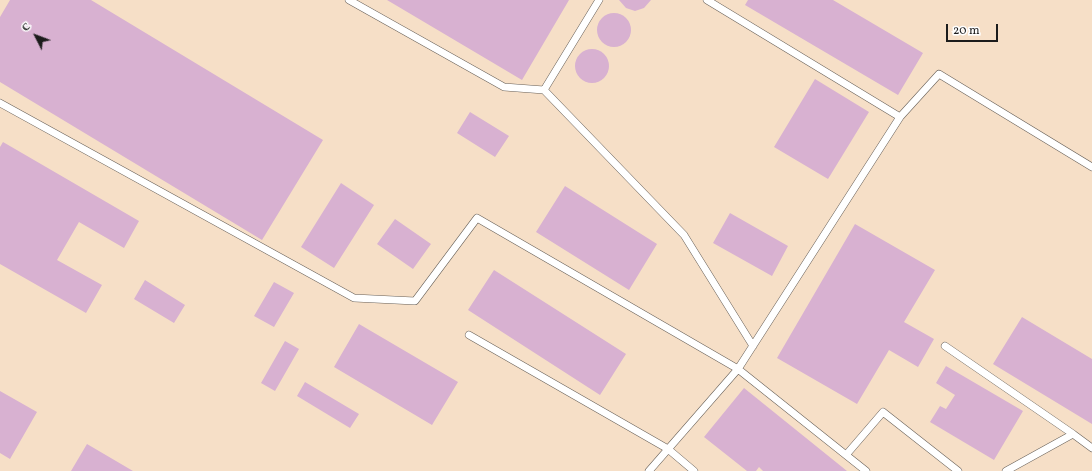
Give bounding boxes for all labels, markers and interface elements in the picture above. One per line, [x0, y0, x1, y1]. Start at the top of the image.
north arrow [16, 16, 56, 56]
scale bar [948, 16, 1000, 42]
text: С [19, 20, 35, 35]
text: 20 m [953, 23, 980, 39]

